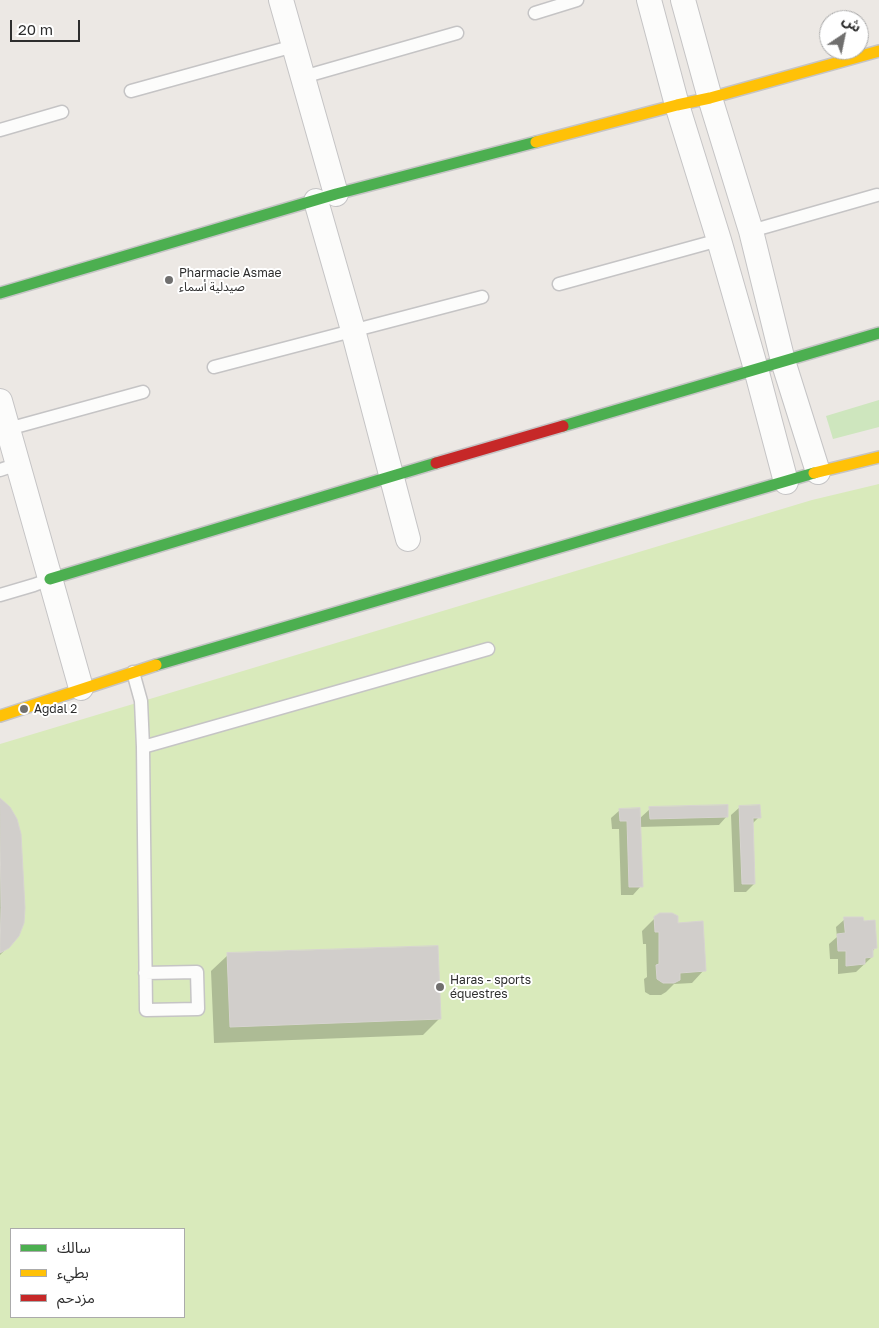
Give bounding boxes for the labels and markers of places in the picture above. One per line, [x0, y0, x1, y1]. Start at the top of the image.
place label: Pharmacie Asmae صيدلية أسماء [179, 266, 282, 294]
marker: Pharmacie Asmae صيدلية أسماء [163, 274, 175, 286]
place label: Agdal 2 [34, 702, 77, 716]
marker: Agdal 2 [18, 703, 30, 715]
place label: Haras - sports équestres [450, 973, 531, 1001]
marker: Haras - sports équestres [434, 981, 446, 993]

